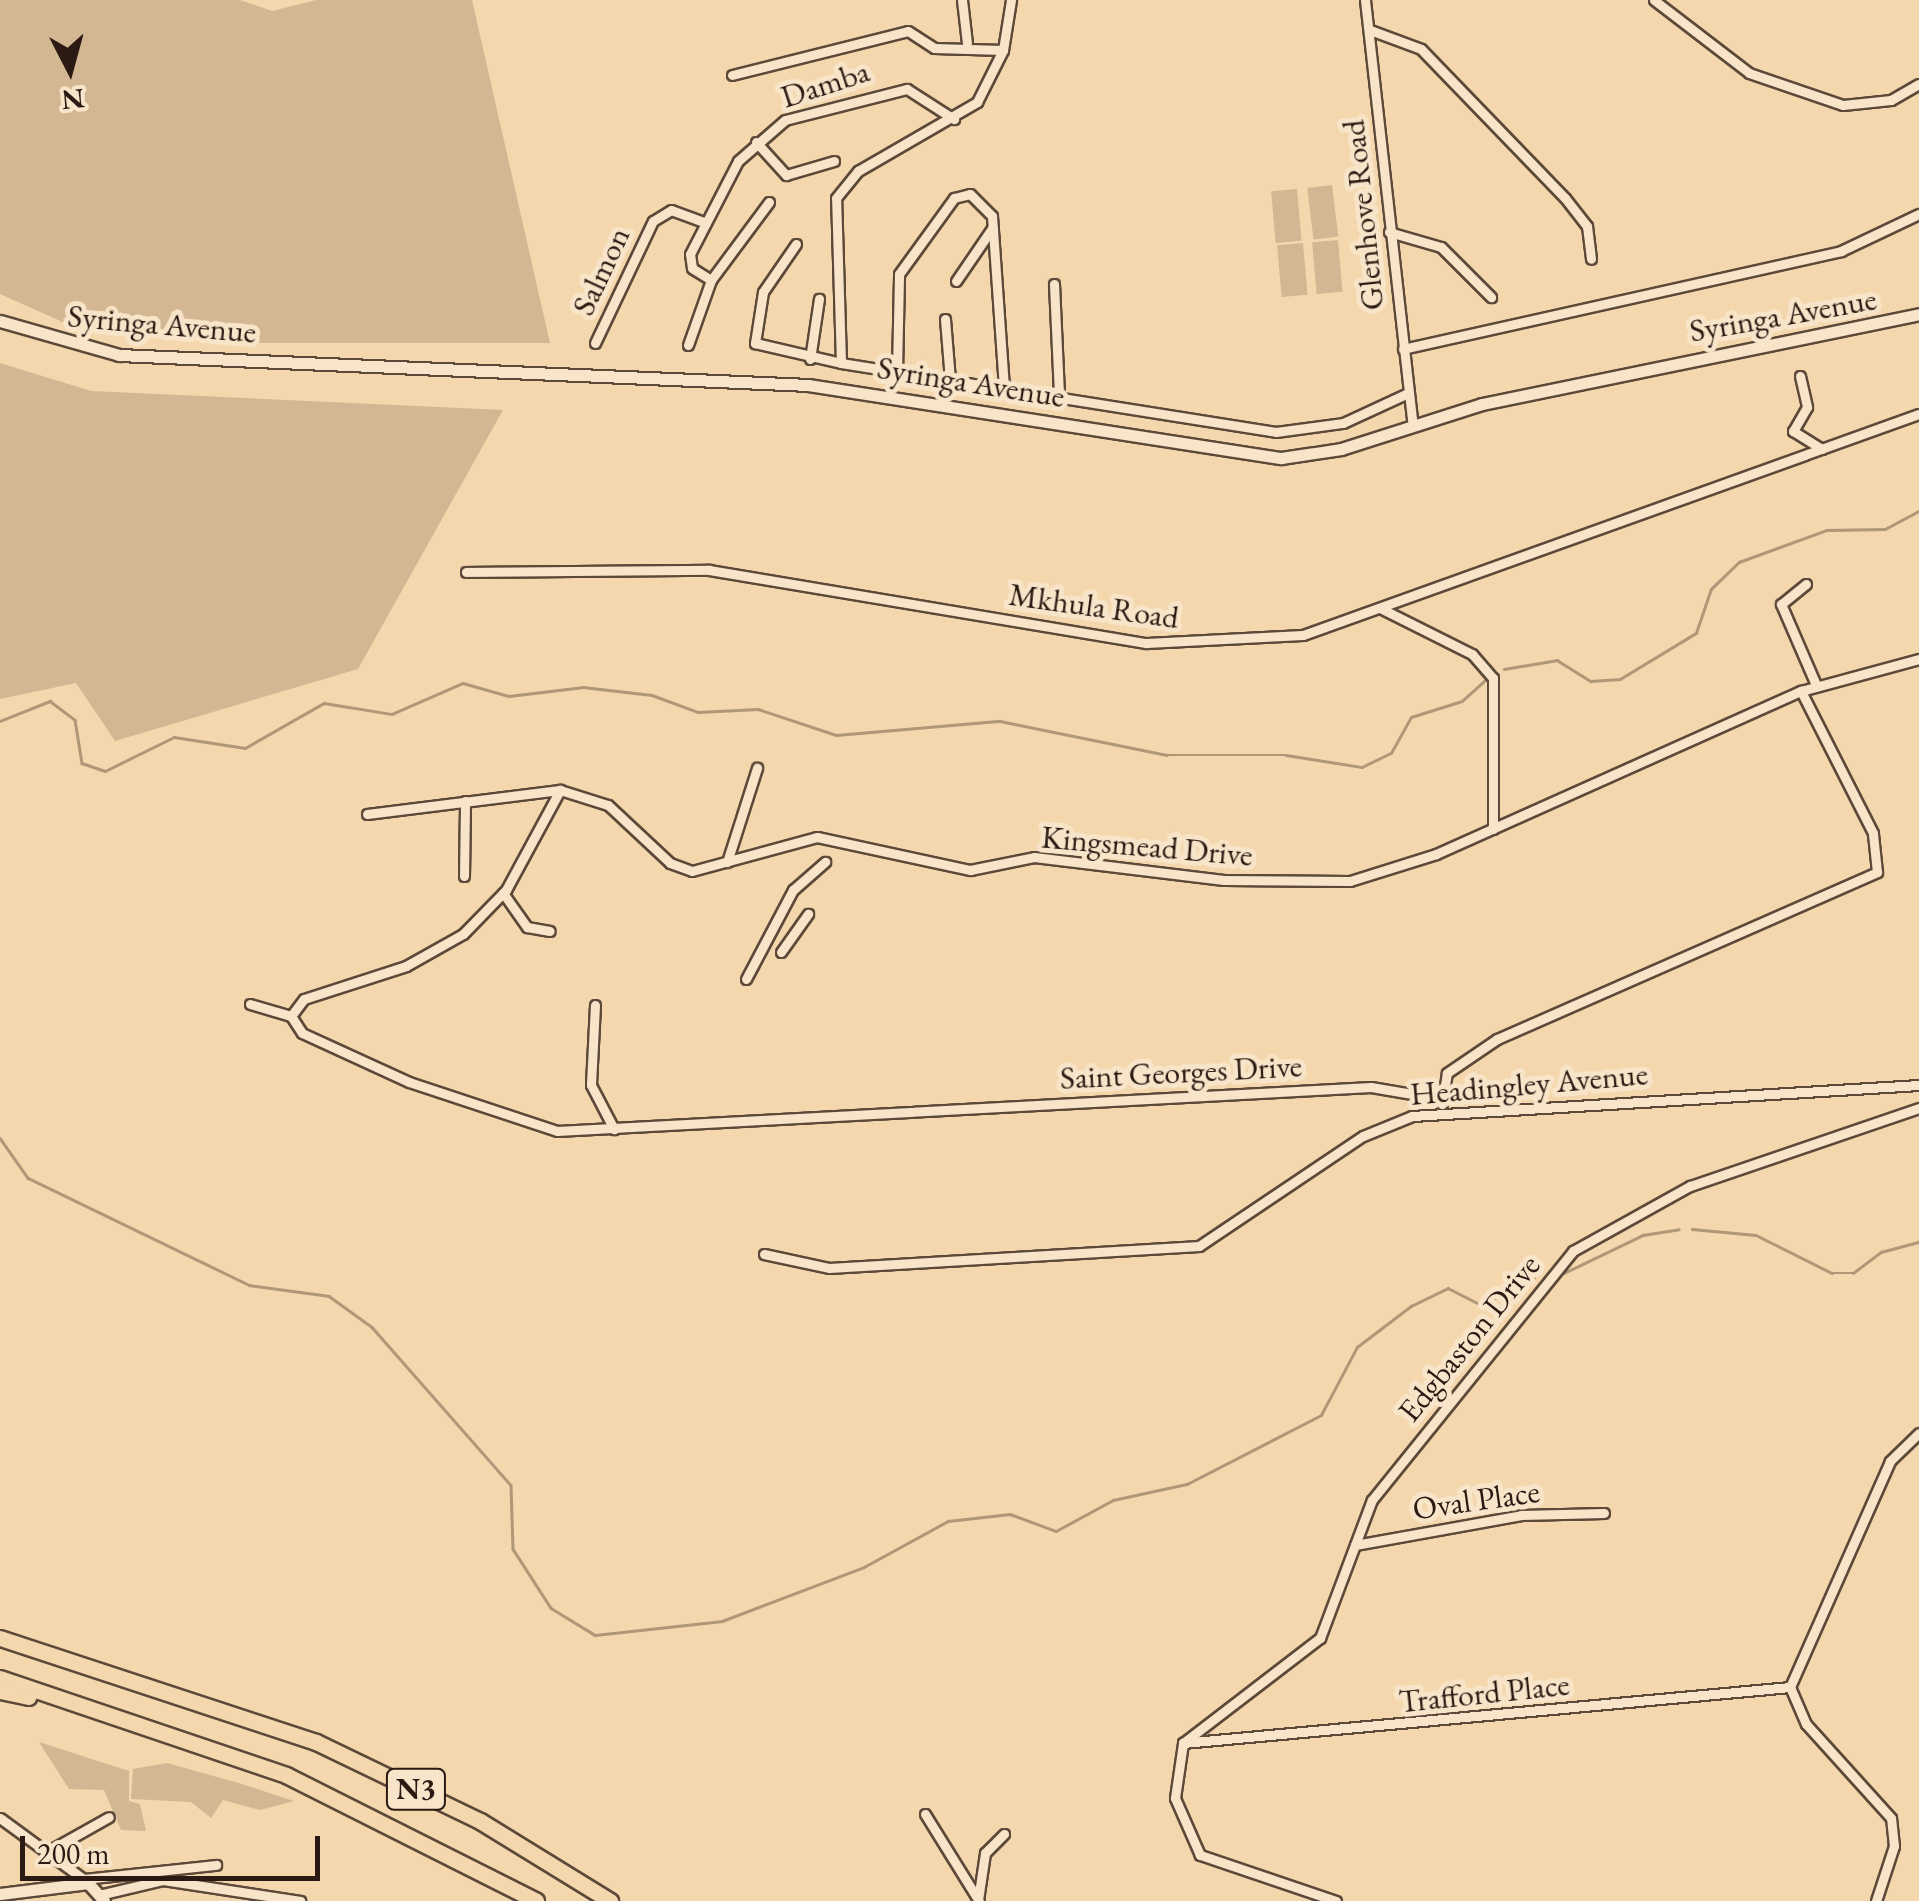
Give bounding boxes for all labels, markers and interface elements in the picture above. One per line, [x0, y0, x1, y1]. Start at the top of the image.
north arrow [20, 20, 120, 120]
street label: Damba [776, 52, 874, 116]
text: N [60, 81, 86, 119]
street label: Glenhove Road [1334, 118, 1392, 312]
street label: Salmon [564, 221, 638, 321]
street label: Syringa Avenue [1686, 280, 1880, 350]
street label: Syringa Avenue [66, 297, 258, 351]
street label: Syringa Avenue [875, 348, 1067, 416]
street label: Mkhula Road [1007, 575, 1181, 637]
street label: Kingsmead Drive [1040, 818, 1254, 874]
street label: Saint Georges Drive [1059, 1046, 1303, 1098]
street label: Headingley Avenue [1409, 1054, 1649, 1114]
street label: Edgbaston Drive [1390, 1247, 1548, 1429]
street label: Oval Place [1410, 1472, 1542, 1528]
street label: Trafford Place [1397, 1665, 1571, 1721]
road number: N3 [384, 1764, 448, 1814]
scale bar [25, 1816, 325, 1878]
text: 200 m [37, 1834, 110, 1873]

